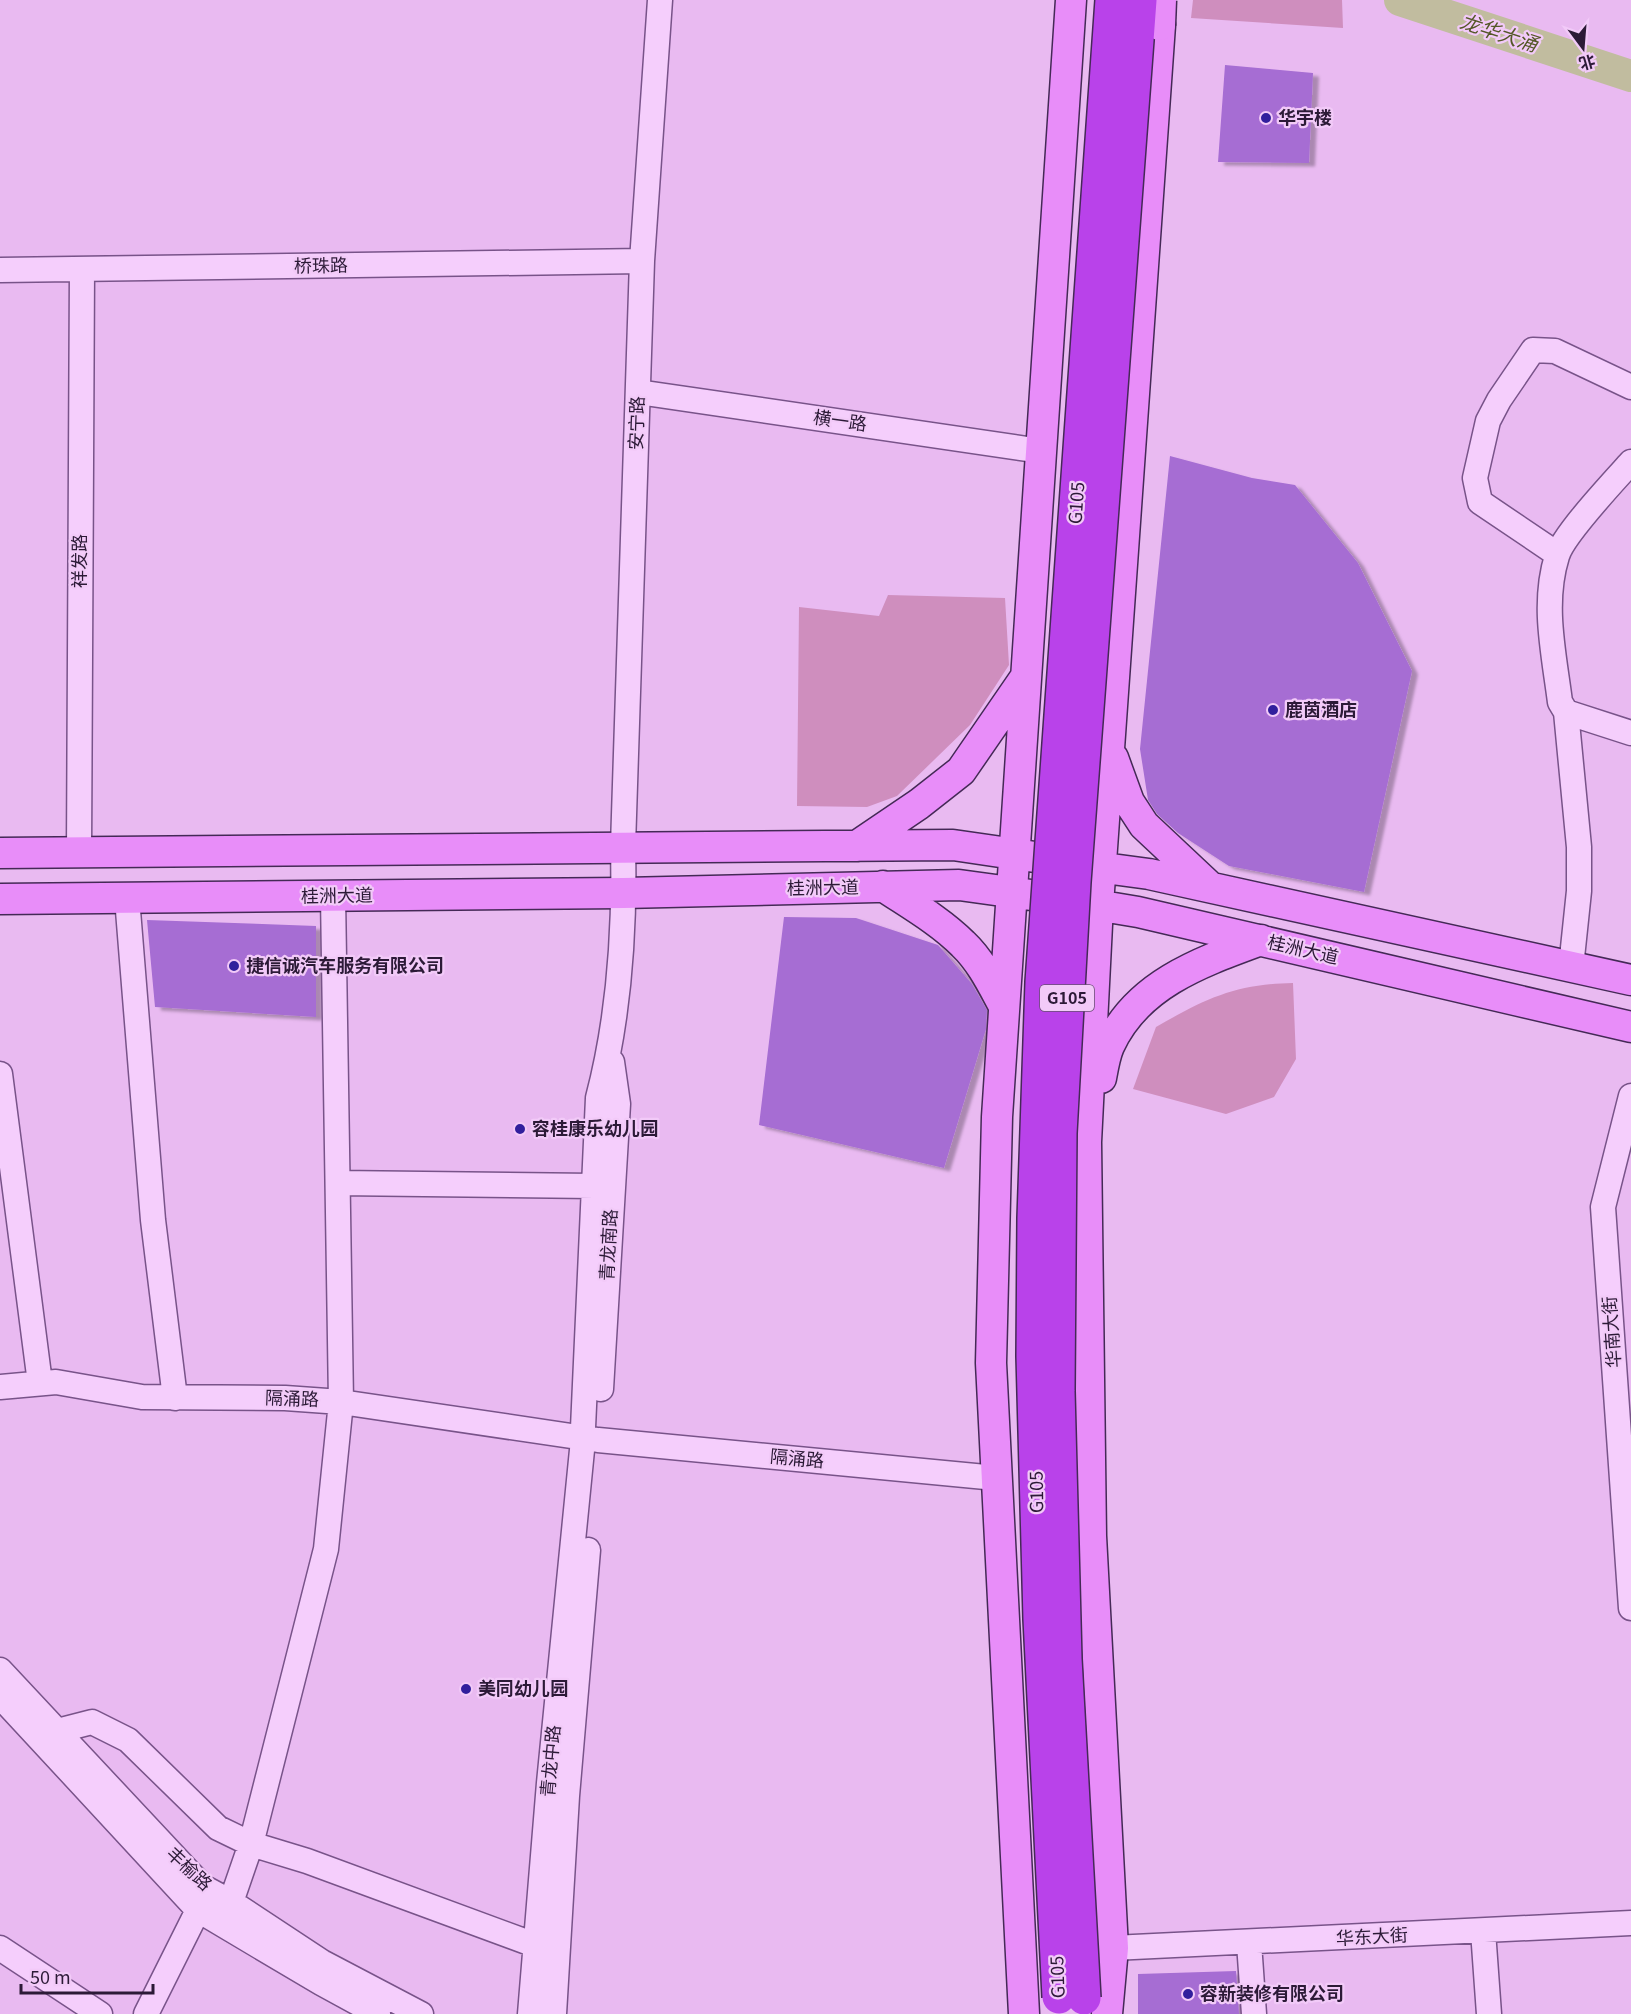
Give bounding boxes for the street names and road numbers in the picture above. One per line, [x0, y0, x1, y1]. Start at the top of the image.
street label: 桥珠路 [294, 251, 348, 277]
street label: 安宁路 [621, 395, 649, 450]
street label: 横一路 [812, 402, 869, 436]
street label: G105 [1061, 481, 1089, 525]
street label: 祥发路 [65, 534, 91, 588]
street label: 桂洲大道 [787, 872, 859, 900]
street label: 桂洲大道 [301, 880, 373, 908]
street label: 桂洲大道 [1265, 927, 1341, 969]
road number: G105 [1040, 985, 1094, 1011]
street label: 青龙南路 [592, 1208, 622, 1282]
street label: 华南大街 [1595, 1295, 1625, 1369]
street label: 隔涌路 [265, 1383, 320, 1411]
street label: 隔涌路 [769, 1442, 825, 1472]
street label: G105 [1022, 1471, 1048, 1513]
street label: 青龙中路 [533, 1724, 565, 1798]
street label: 丰榆路 [162, 1840, 219, 1895]
street label: 华东大街 [1335, 1920, 1409, 1950]
street label: G105 [1042, 1955, 1070, 1999]

